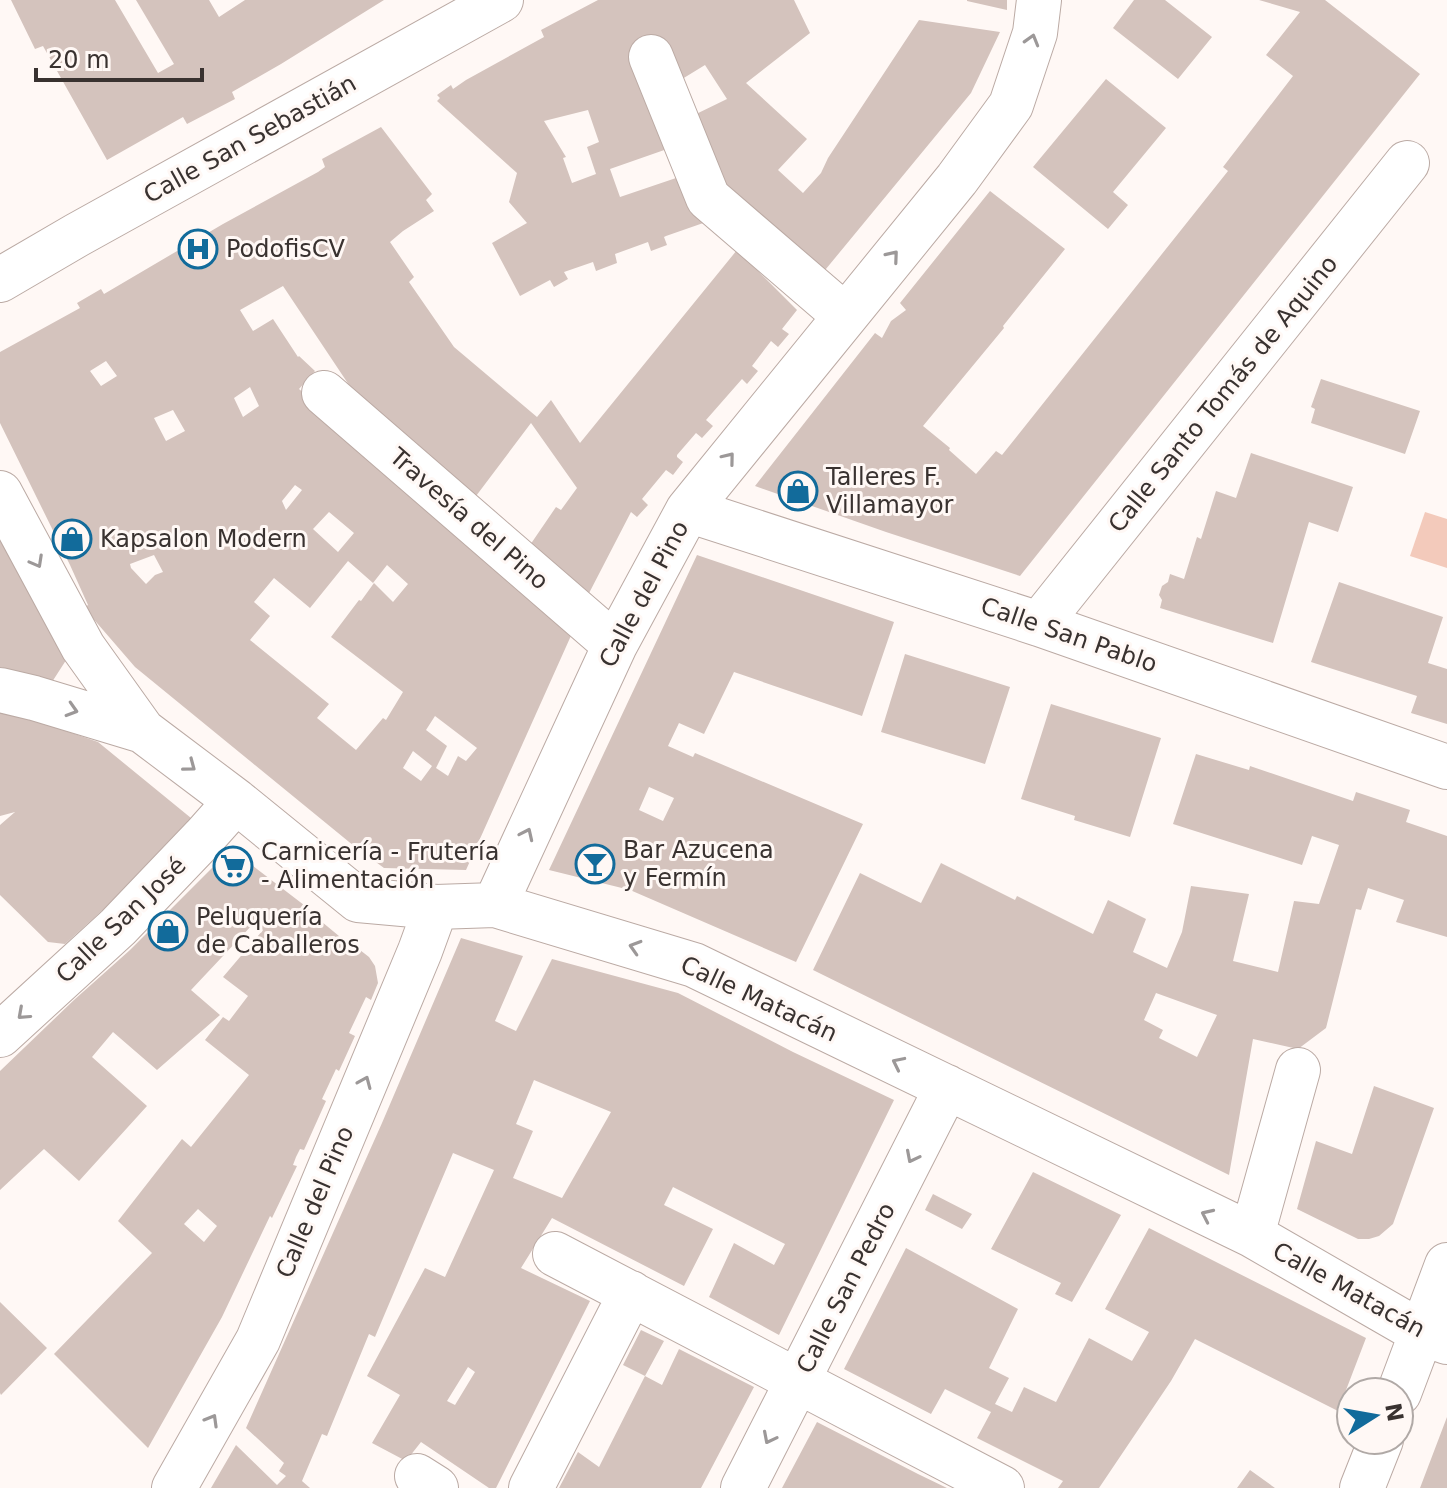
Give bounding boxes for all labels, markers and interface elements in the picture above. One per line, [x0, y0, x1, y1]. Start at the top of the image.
scale bar [36, 32, 202, 82]
one-way arrow [1023, 34, 1039, 48]
text: 20 m [48, 46, 110, 74]
street label: Calle San Sebastián [139, 69, 361, 209]
hospital icon: PodofisCV [177, 228, 219, 270]
place label: PodofisCV [226, 235, 346, 263]
street label: Calle Santo Tomás de Aquino [1103, 250, 1343, 538]
one-way arrow [883, 251, 898, 265]
street label: Travesía del Pino [383, 442, 554, 595]
one-way arrow [719, 453, 734, 467]
place label: Talleres F. Villamayor [825, 463, 954, 519]
shop icon: Talleres F. Villamayor [777, 470, 819, 512]
street label: Calle del Pino [594, 516, 694, 672]
shop icon: Kapsalon Modern [51, 518, 93, 560]
place label: Kapsalon Modern [100, 525, 307, 553]
one-way arrow [28, 554, 43, 568]
street label: Calle San Pablo [977, 592, 1161, 678]
one-way arrow [65, 701, 78, 717]
one-way arrow [181, 757, 195, 771]
one-way arrow [517, 827, 533, 842]
place label: Bar Azucena y Fermín [623, 836, 774, 892]
place label: Carnicería - Frutería - Alimentación [261, 838, 499, 894]
bar icon: Bar Azucena y Fermín [574, 843, 616, 885]
supermarket icon: Carnicería - Frutería - Alimentación [212, 845, 254, 887]
street label: Calle San José [50, 851, 192, 989]
place label: Peluquería de Caballeros [196, 903, 360, 959]
shop icon: Peluquería de Caballeros [147, 910, 189, 952]
one-way arrow [629, 941, 643, 957]
street label: Calle Matacán [676, 950, 842, 1048]
one-way arrow [17, 1005, 32, 1019]
one-way arrow [892, 1057, 906, 1073]
one-way arrow [356, 1076, 372, 1090]
street label: Calle del Pino [270, 1122, 360, 1282]
one-way arrow [906, 1148, 922, 1163]
street label: Calle San Pedro [791, 1198, 901, 1378]
one-way arrow [1201, 1209, 1215, 1225]
street label: Calle Matacán [1268, 1237, 1430, 1343]
north arrow [1335, 1376, 1415, 1456]
text: N [1380, 1401, 1408, 1424]
one-way arrow [202, 1414, 218, 1429]
one-way arrow [763, 1430, 778, 1445]

